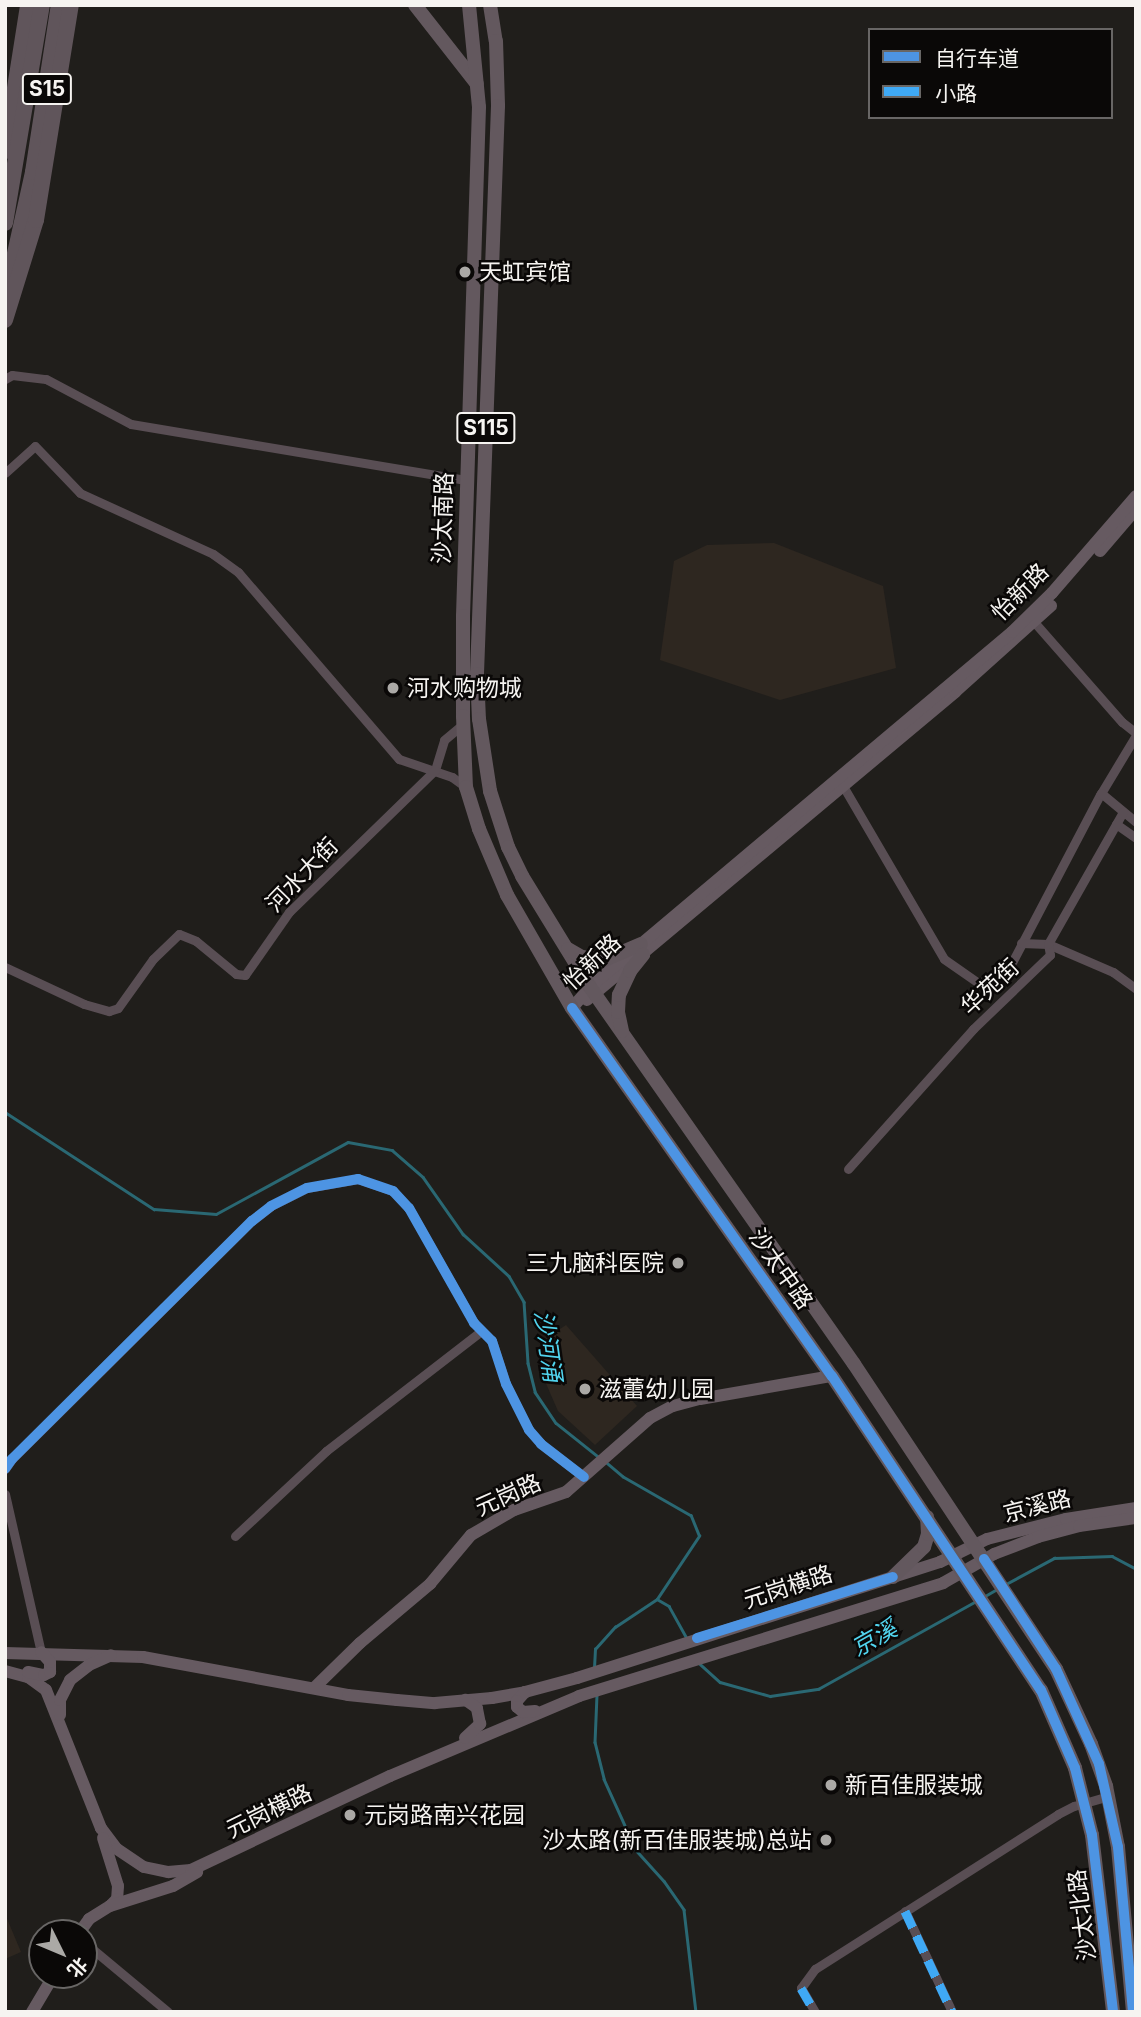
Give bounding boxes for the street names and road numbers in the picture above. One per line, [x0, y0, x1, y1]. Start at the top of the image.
road number: S15 [21, 72, 73, 106]
road number: S115 [456, 410, 516, 446]
street label: 沙太南路 [428, 472, 458, 564]
street label: 怡新路 [986, 558, 1054, 626]
street label: 河水大街 [260, 832, 344, 918]
street label: 怡新路 [557, 928, 627, 996]
street label: 华苑街 [955, 953, 1025, 1021]
street label: 沙太中路 [743, 1223, 819, 1315]
street label: 元岗路 [471, 1468, 545, 1522]
street label: 京溪路 [1000, 1484, 1074, 1528]
street label: 元岗横路 [740, 1560, 836, 1614]
street label: 元岗横路 [222, 1778, 316, 1844]
street label: 沙太北路 [1063, 1868, 1101, 1962]

